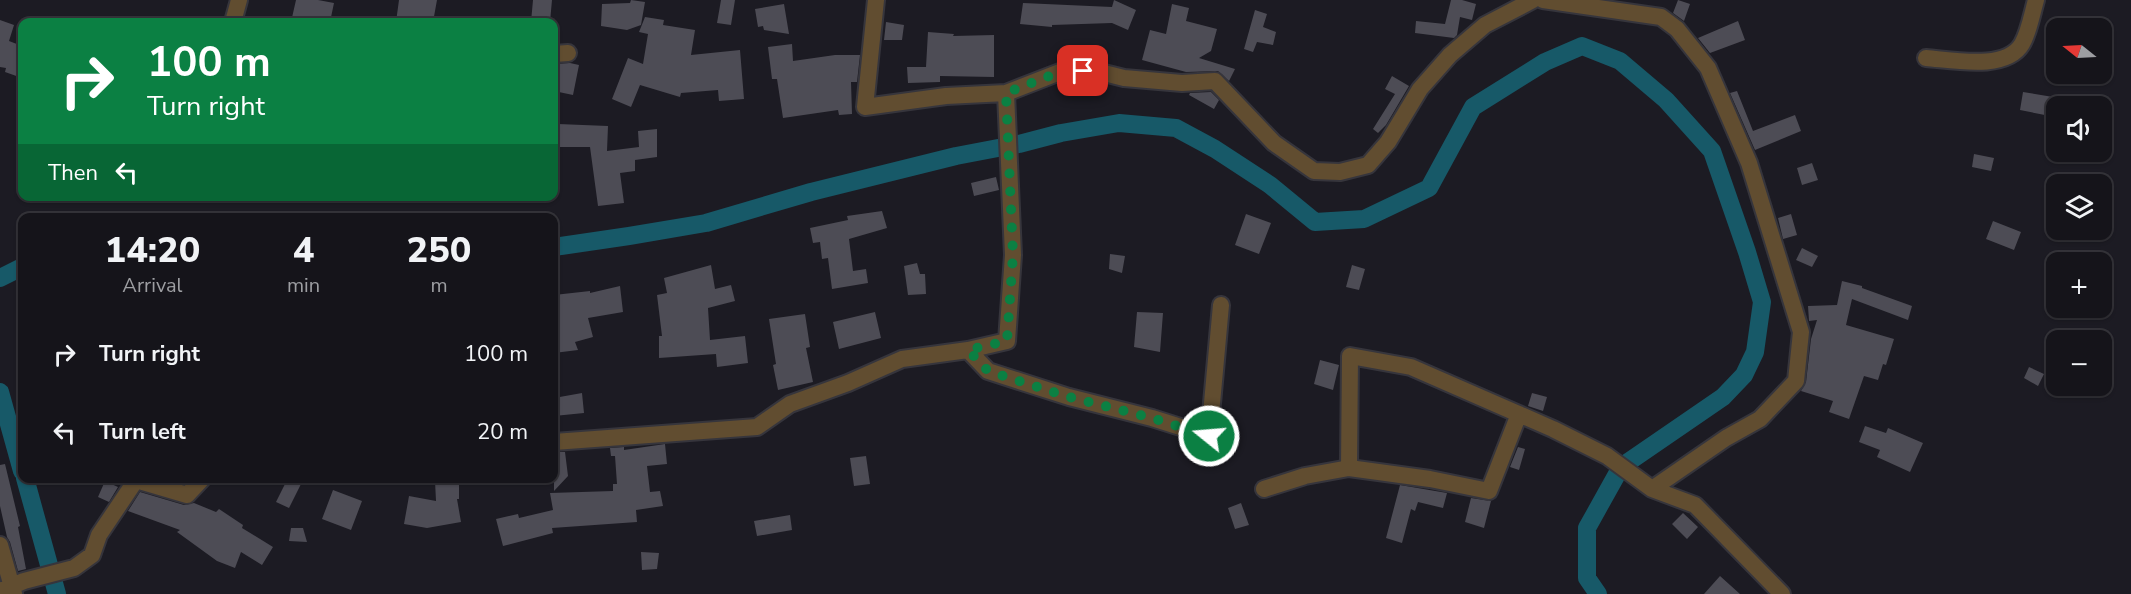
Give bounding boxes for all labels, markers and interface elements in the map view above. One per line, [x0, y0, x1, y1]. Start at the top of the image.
north arrow [2046, 18, 2112, 84]
map controls [2046, 18, 2112, 396]
text: 100 m [147, 34, 271, 91]
icon: right [48, 42, 126, 120]
pin [1057, 45, 1108, 96]
icon: arrive [1066, 54, 1099, 87]
text: Turn right [147, 88, 265, 125]
button: sound [2046, 96, 2112, 162]
icon: left [110, 156, 143, 189]
text: Then [48, 158, 98, 188]
button: layers [2046, 174, 2112, 240]
text: 14:20 [105, 226, 200, 275]
text: 4 [293, 226, 314, 275]
text: 250 [407, 226, 471, 275]
button: + [2046, 252, 2112, 318]
text: Arrival [122, 272, 183, 299]
text: min [287, 272, 320, 299]
text: m [430, 272, 448, 299]
button: − [2046, 330, 2112, 396]
icon: right [48, 338, 81, 371]
text: Turn right [99, 339, 200, 369]
text: 100 m [464, 339, 528, 369]
position arrow [1177, 404, 1241, 468]
icon: left [48, 416, 81, 449]
text: Turn left [99, 417, 186, 447]
text: 20 m [477, 417, 528, 447]

